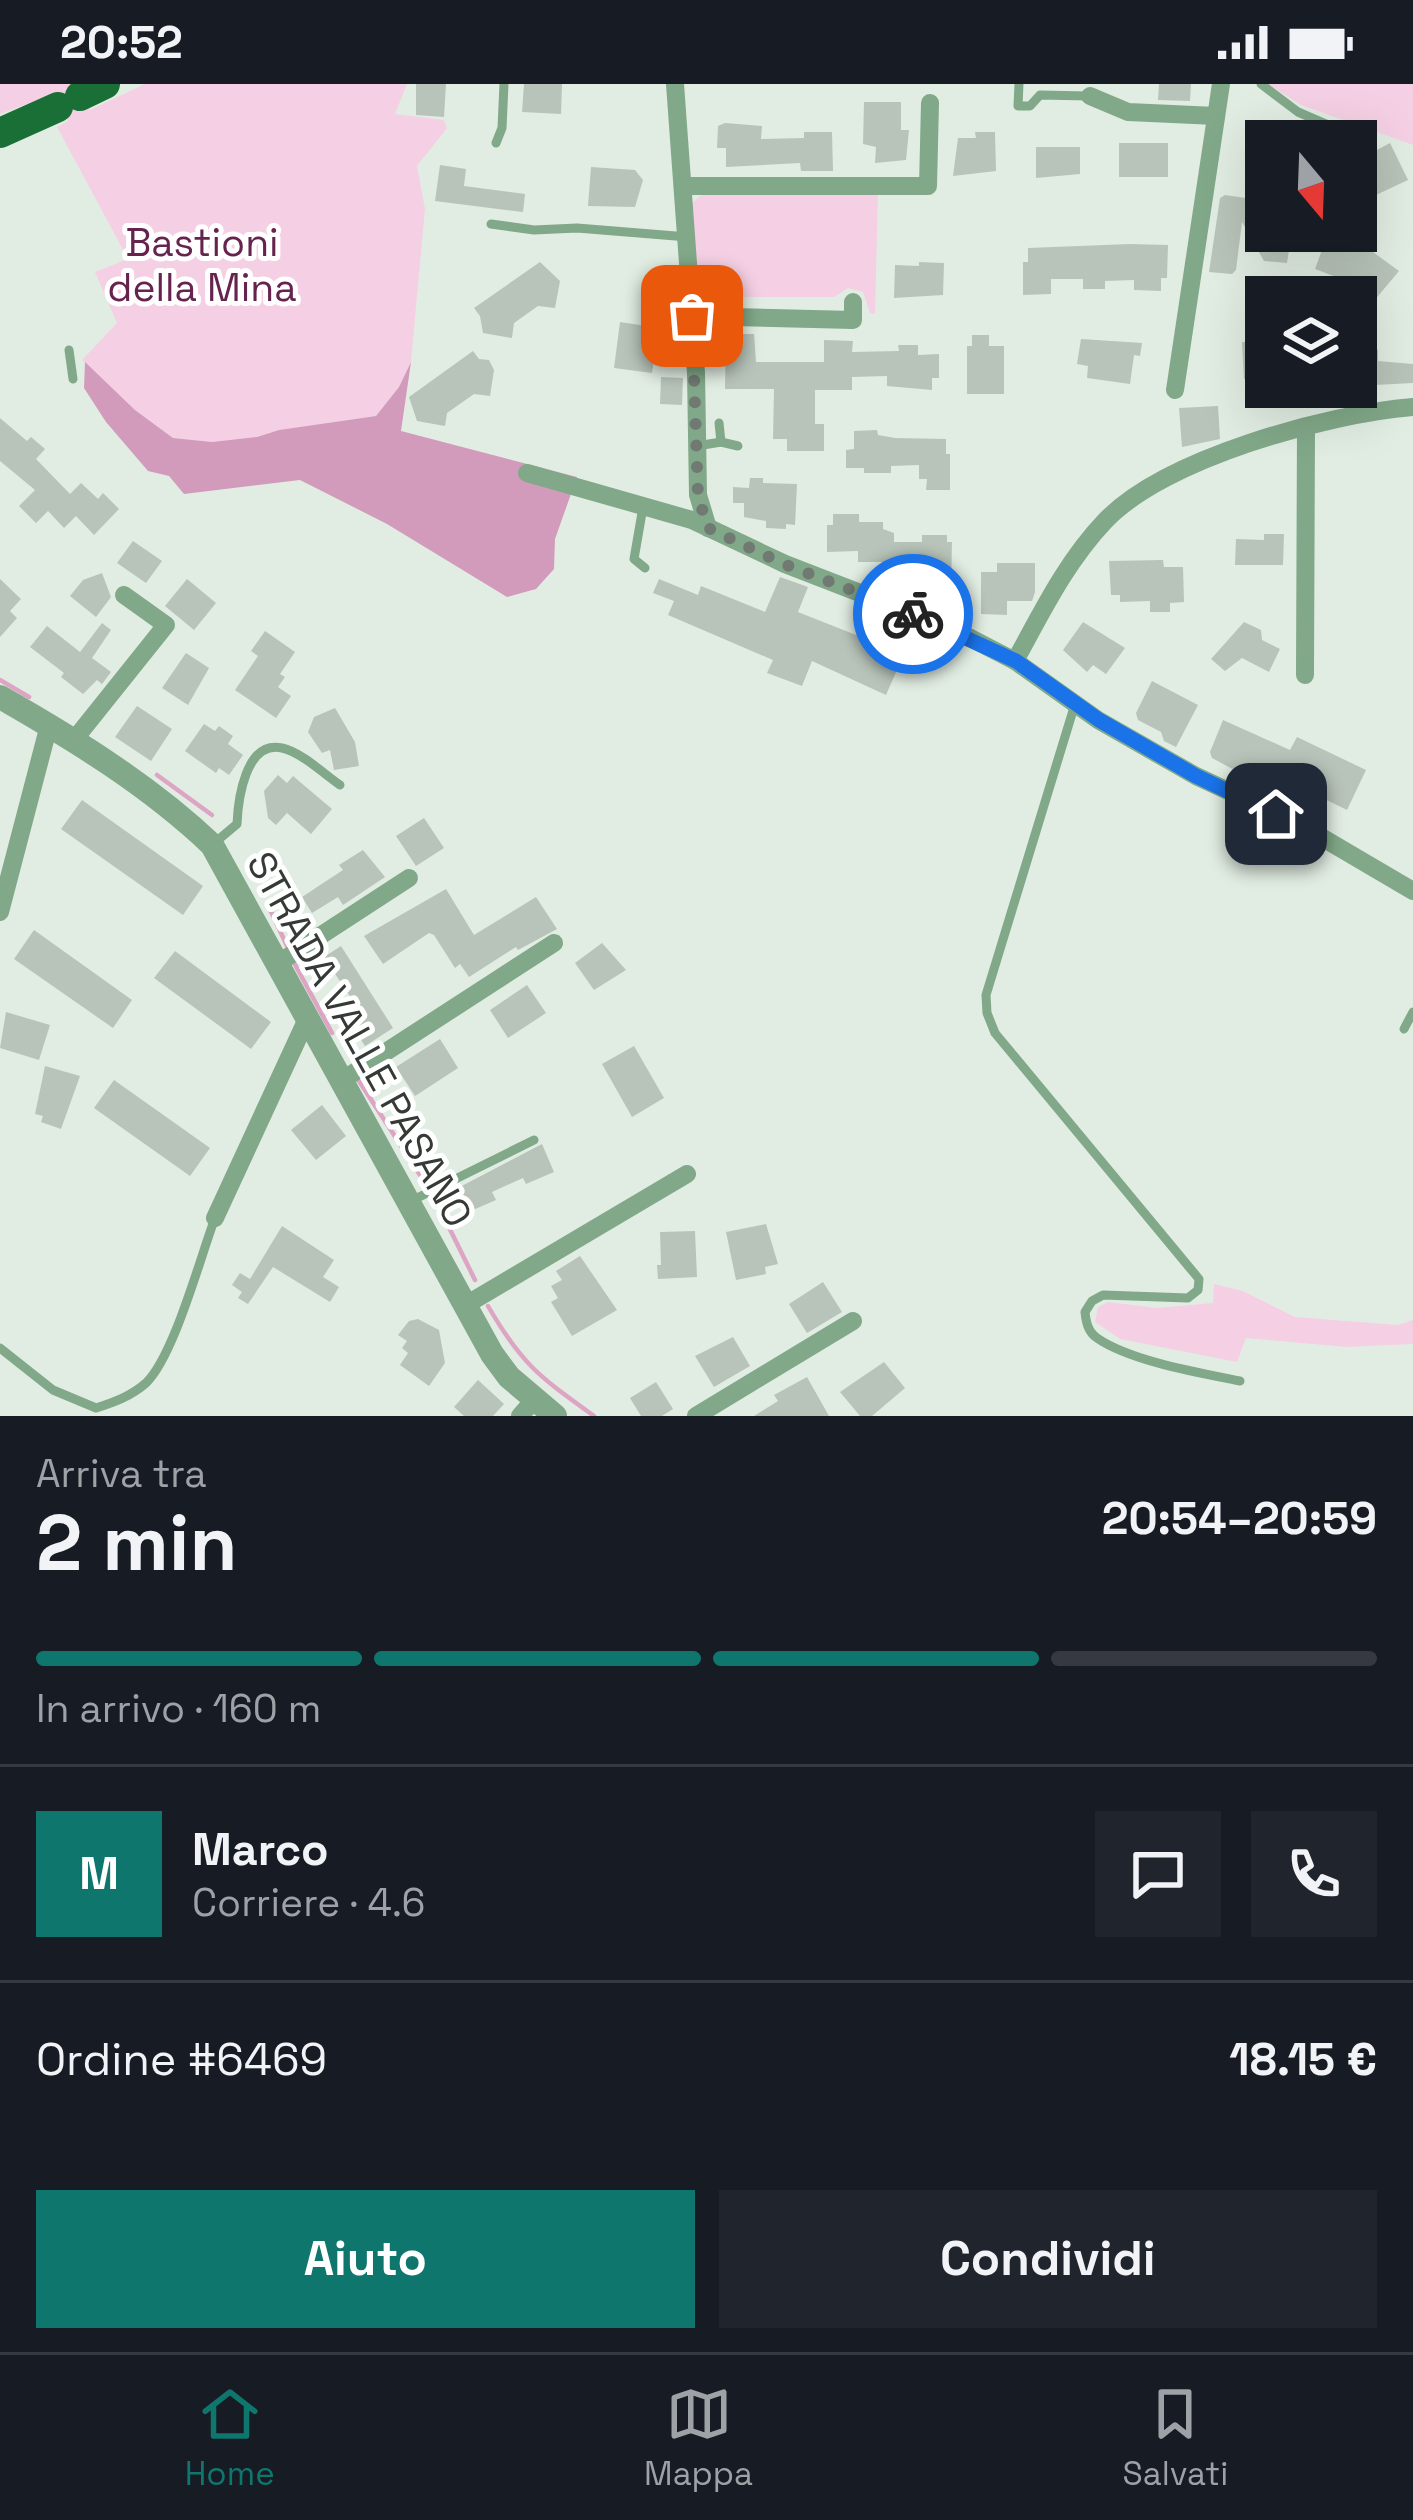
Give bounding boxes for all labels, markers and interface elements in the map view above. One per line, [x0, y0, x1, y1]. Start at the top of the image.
text: 20:52 [60, 14, 183, 71]
north arrow [1245, 120, 1377, 252]
map controls [1245, 120, 1377, 408]
park label: Bastioni della Mina [107, 218, 297, 312]
pin [641, 265, 743, 367]
button: layers [1245, 276, 1377, 408]
icon: bag [659, 283, 725, 349]
courier [853, 554, 973, 674]
icon: bike [880, 581, 946, 647]
pin [1225, 763, 1327, 865]
icon: home [1243, 781, 1309, 847]
street label: STRADA VALLE PASANO [236, 843, 483, 1235]
text: Arriva tra [36, 1449, 207, 1498]
text: 20:54–20:59 [1102, 1490, 1377, 1547]
text: 2 min [36, 1493, 238, 1593]
text: In arrivo · 160 m [36, 1684, 321, 1733]
button: chat [1095, 1811, 1221, 1937]
button: phone [1251, 1811, 1377, 1937]
text: Marco [192, 1821, 329, 1878]
text: M [79, 1845, 119, 1902]
text: Corriere · 4.6 [192, 1878, 425, 1927]
text: Ordine #6469 [36, 2031, 327, 2088]
text: 18.15 € [1229, 2031, 1377, 2088]
button: Aiuto [36, 2190, 695, 2328]
button: Condividi [719, 2190, 1377, 2328]
tab: Home [185, 2381, 275, 2495]
tab: Mappa [644, 2381, 753, 2495]
tab: Salvati [1123, 2381, 1228, 2495]

